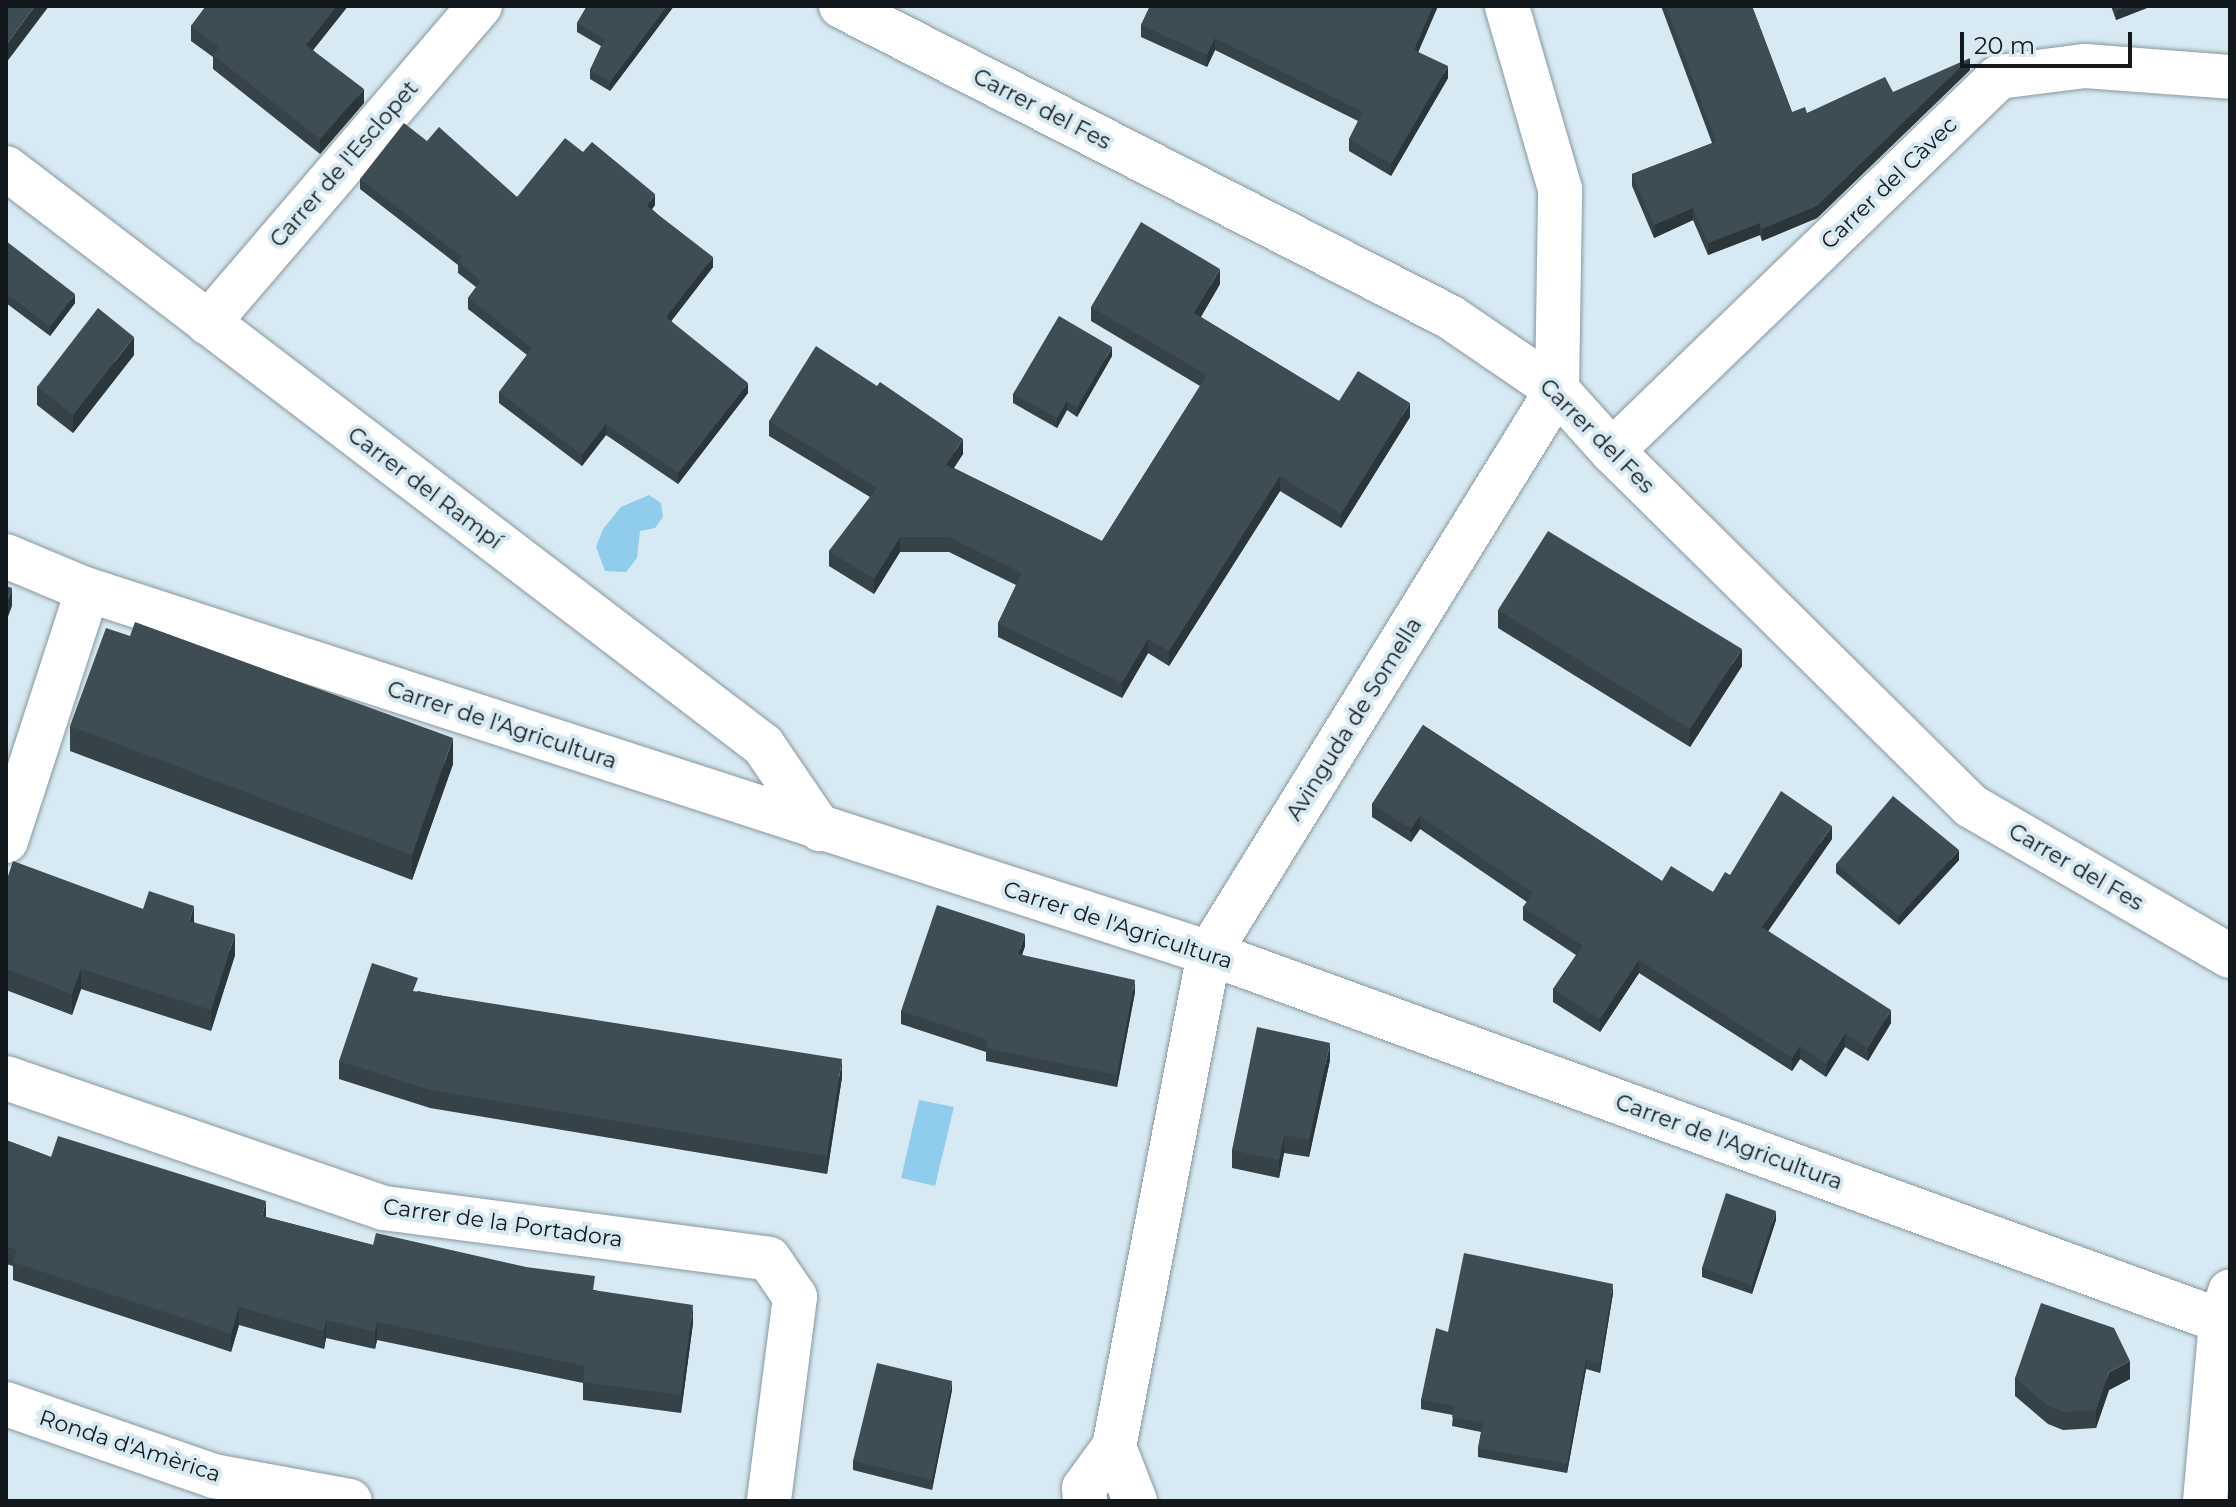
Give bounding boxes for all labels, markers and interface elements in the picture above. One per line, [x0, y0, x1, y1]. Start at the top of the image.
scale bar [1964, 16, 2136, 66]
text: 20 m [1974, 31, 2035, 60]
street label: Carrer del Fes [969, 63, 1115, 155]
street label: Carrer de l'Esclopet [264, 75, 424, 253]
street label: Carrer del Càvec [1816, 111, 1962, 255]
street label: Carrer del Fes [1534, 373, 1660, 499]
street label: Carrer del Rampí [343, 421, 507, 555]
street label: Avinguda de Somella [1281, 613, 1427, 825]
street label: Carrer de l'Agricultura [384, 675, 620, 775]
street label: Carrer del Fes [2004, 818, 2148, 916]
street label: Carrer de l'Agricultura [1000, 875, 1236, 975]
street label: Carrer de l'Agricultura [1612, 1089, 1846, 1195]
street label: Carrer de la Portadora [382, 1193, 624, 1253]
street label: Ronda d'Amèrica [36, 1404, 224, 1488]

